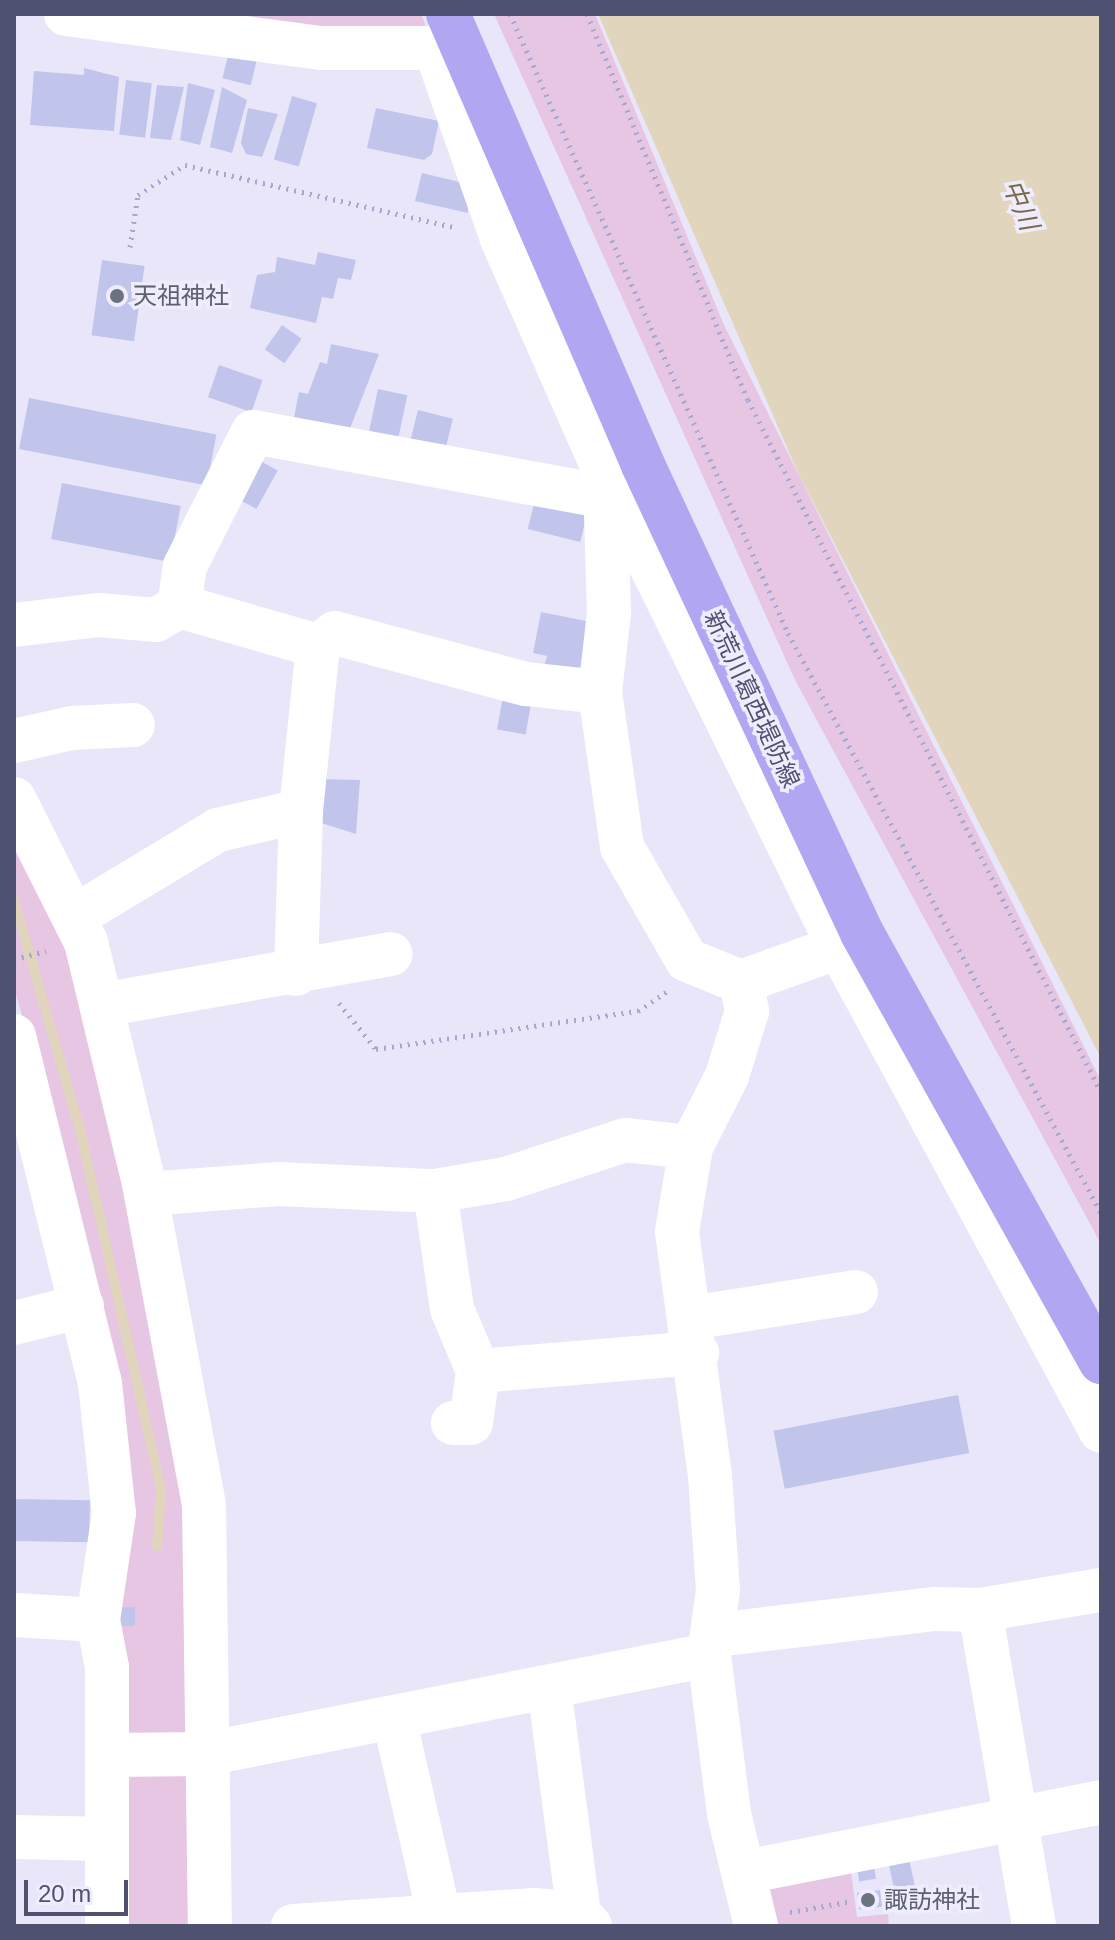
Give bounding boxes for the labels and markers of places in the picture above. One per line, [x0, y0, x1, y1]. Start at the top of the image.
place label: 天祖神社 [133, 282, 229, 310]
marker: 天祖神社 [108, 287, 126, 305]
place label: 諏訪神社 [884, 1886, 980, 1914]
marker: 諏訪神社 [859, 1891, 877, 1909]

